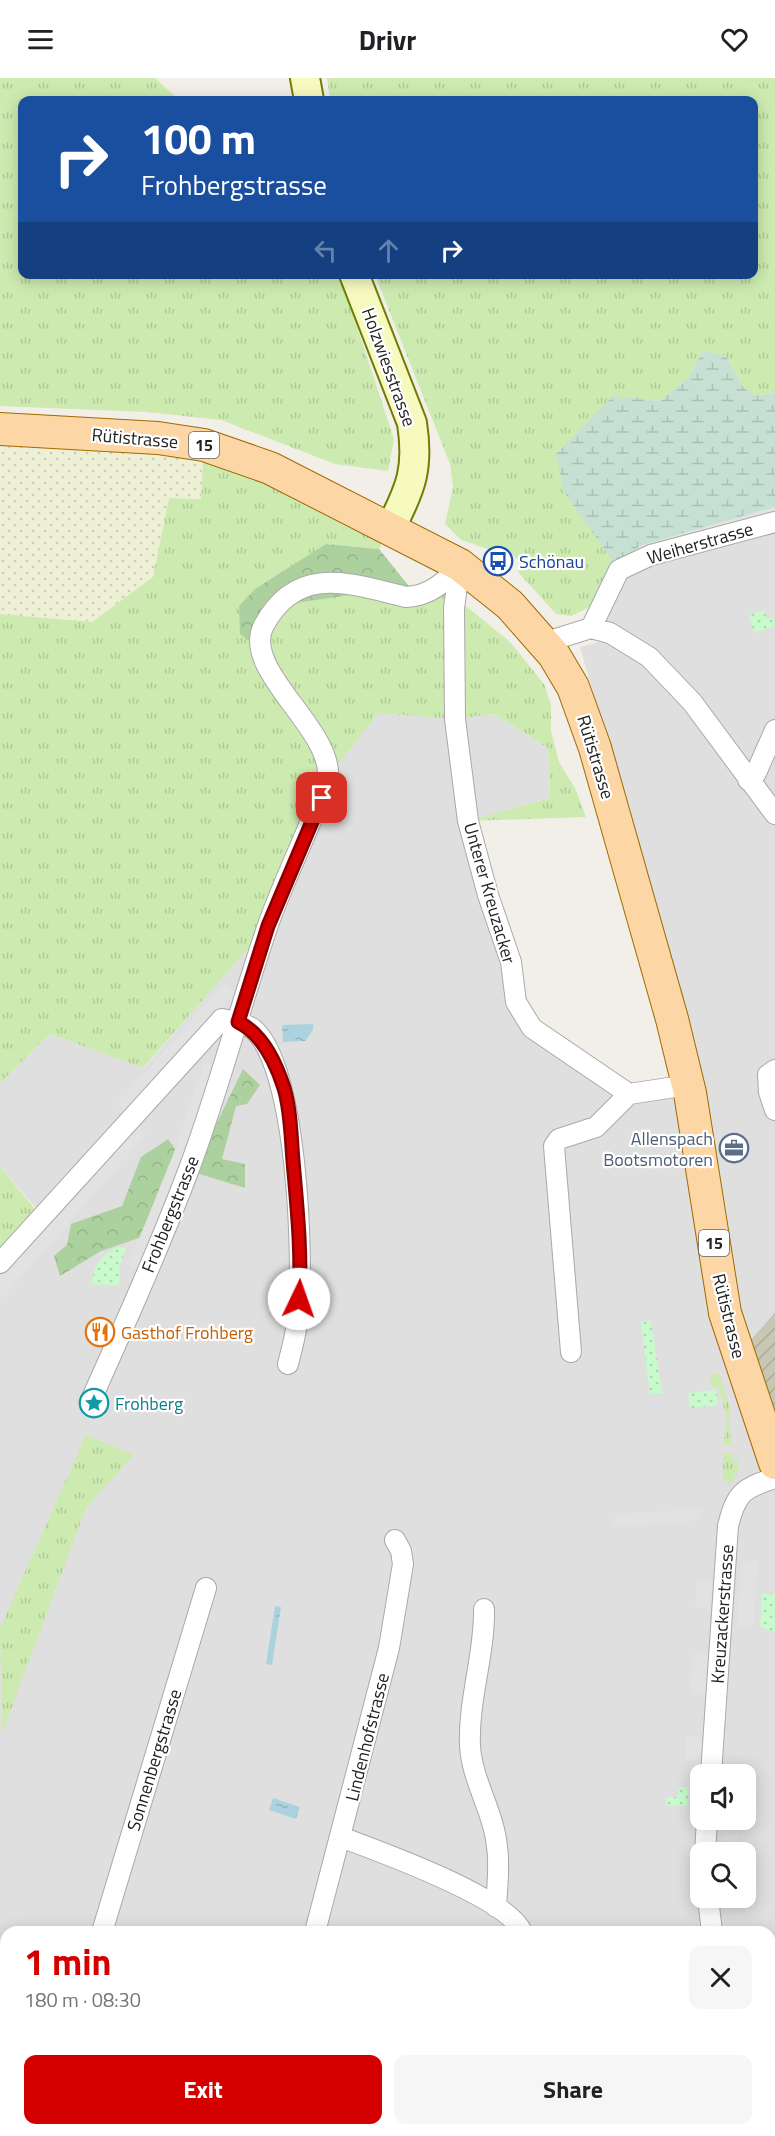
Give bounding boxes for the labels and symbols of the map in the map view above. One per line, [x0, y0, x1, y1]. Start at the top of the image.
street label: Holzwiesstrasse [355, 304, 423, 430]
street label: Rütistrasse [91, 421, 179, 455]
road number: 15 [189, 432, 219, 458]
street label: Weiherstrasse [644, 515, 756, 571]
bus stop icon: Schönau [482, 545, 514, 577]
place label: Schönau [519, 548, 584, 575]
street label: Rütistrasse [570, 712, 622, 802]
pin [296, 772, 347, 823]
street label: Unterer Kreuzacker [457, 819, 523, 967]
place label: Allenspach Bootsmotoren [603, 1125, 713, 1173]
office icon: Allenspach Bootsmotoren [718, 1132, 750, 1164]
street label: Frohbergstrasse [134, 1151, 206, 1277]
road number: 15 [699, 1230, 729, 1256]
position arrow [267, 1267, 331, 1331]
street label: Rütistrasse [705, 1271, 753, 1361]
restaurant icon: Gasthof Frohberg [84, 1316, 116, 1348]
place label: Gasthof Frohberg [121, 1319, 253, 1346]
place icon: Frohberg [78, 1387, 110, 1419]
place label: Frohberg [115, 1390, 183, 1417]
street label: Kreuzackerstrasse [704, 1544, 740, 1684]
street label: Lindenhofstrasse [338, 1670, 396, 1804]
street label: Sonnenbergstrasse [120, 1686, 188, 1834]

